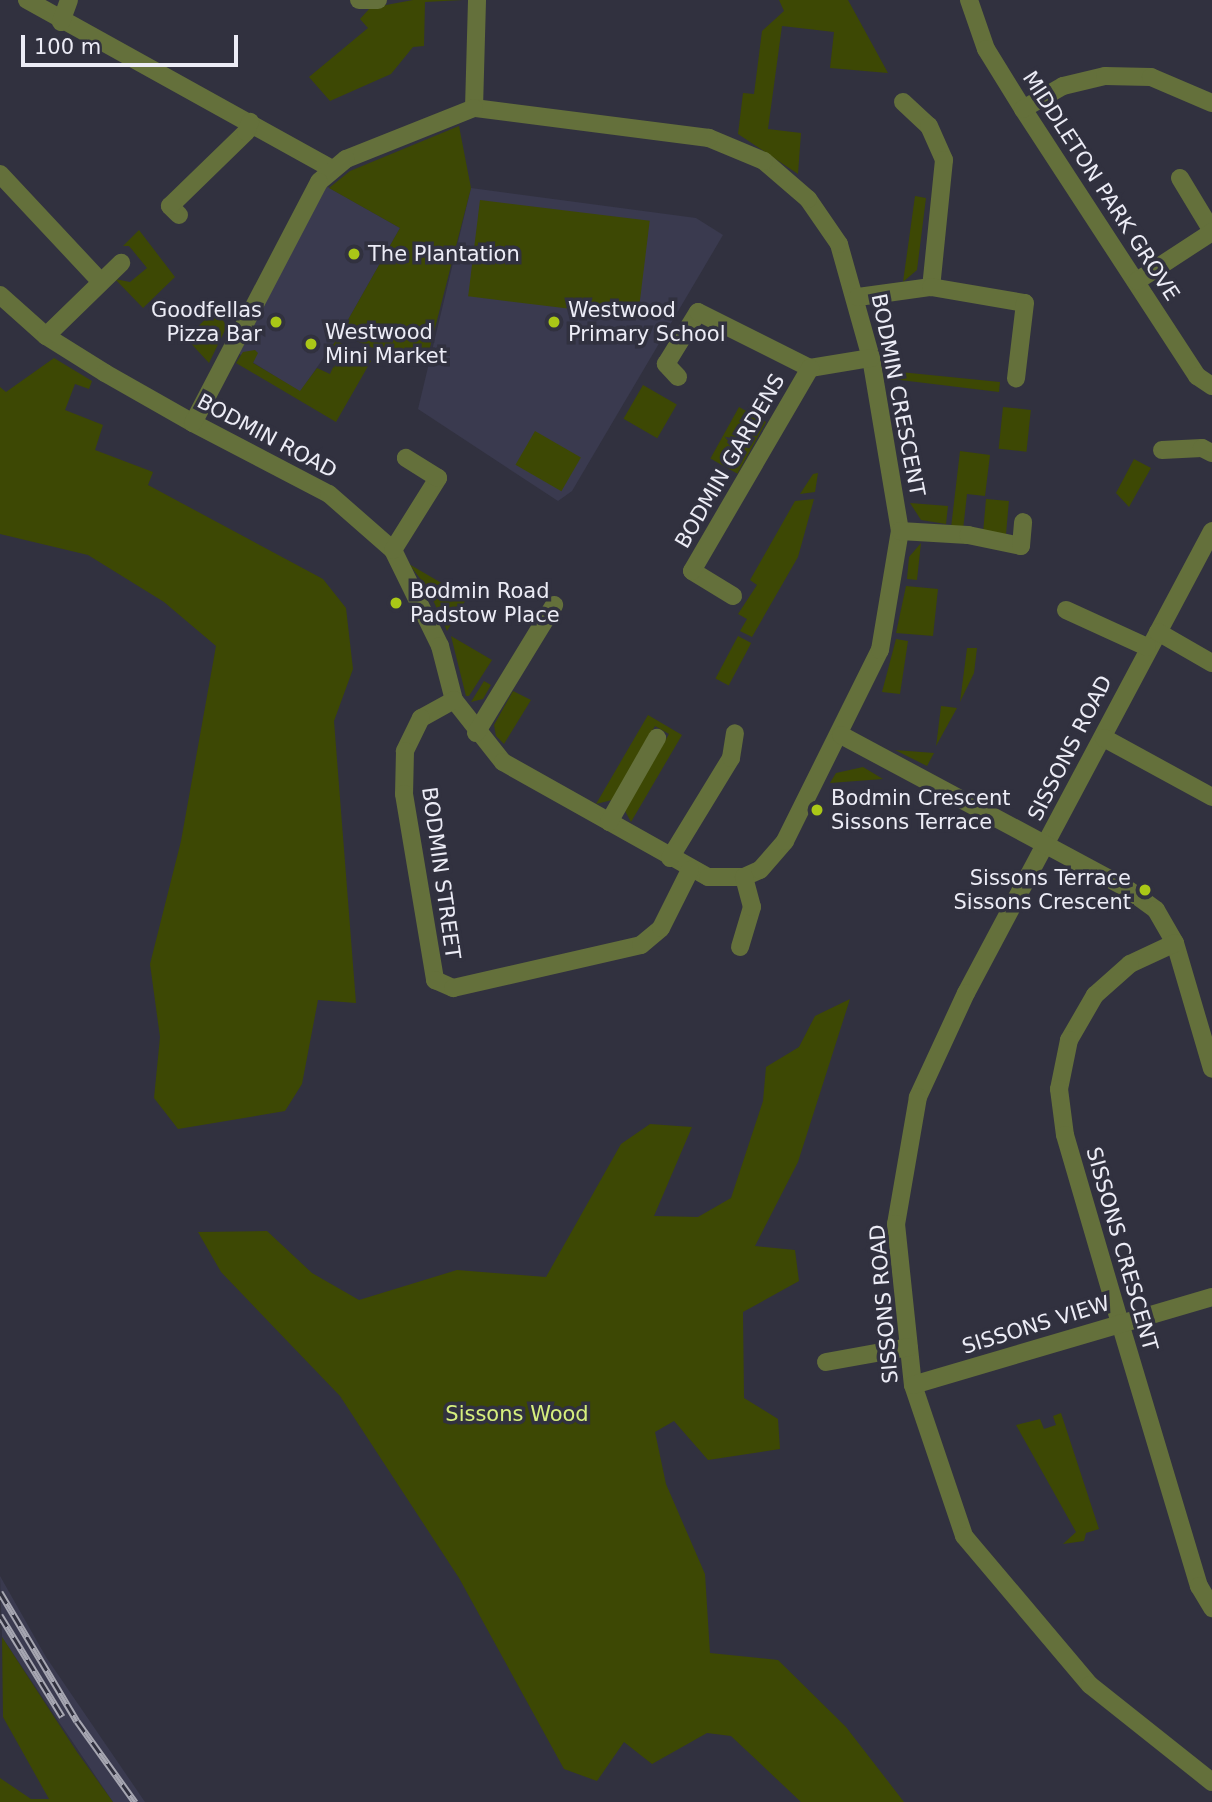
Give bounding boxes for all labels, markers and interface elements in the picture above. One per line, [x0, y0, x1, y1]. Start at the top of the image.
scale bar [24, 21, 242, 65]
text: 100 m [34, 35, 101, 59]
street label: MIDDLETON PARK GROVE [1017, 66, 1185, 306]
place label: The Plantation [368, 241, 520, 267]
marker: The Plantation [346, 246, 362, 262]
street label: BODMIN CRESCENT [866, 292, 930, 498]
place label: Goodfellas Pizza Bar [151, 297, 262, 347]
place label: Westwood Primary School [568, 297, 726, 347]
marker: Goodfellas Pizza Bar [268, 314, 284, 330]
marker: Westwood Primary School [546, 314, 562, 330]
place label: Westwood Mini Market [325, 319, 447, 369]
marker: Westwood Mini Market [303, 336, 319, 352]
street label: BODMIN GARDENS [670, 369, 790, 553]
street label: BODMIN ROAD [193, 389, 341, 483]
place label: Bodmin Road Padstow Place [410, 578, 560, 628]
marker: Bodmin Road Padstow Place [388, 595, 404, 611]
street label: SISSONS ROAD [1023, 671, 1117, 825]
street label: BODMIN STREET [416, 785, 466, 961]
place label: Bodmin Crescent Sissons Terrace [831, 785, 1011, 835]
marker: Bodmin Crescent Sissons Terrace [809, 802, 825, 818]
place label: Sissons Terrace Sissons Crescent [953, 865, 1131, 915]
marker: Sissons Terrace Sissons Crescent [1137, 882, 1153, 898]
street label: SISSONS CRESCENT [1081, 1144, 1163, 1354]
street label: SISSONS ROAD [864, 1223, 904, 1385]
street label: SISSONS VIEW [959, 1291, 1113, 1359]
park label: Sissons Wood [445, 1401, 589, 1427]

